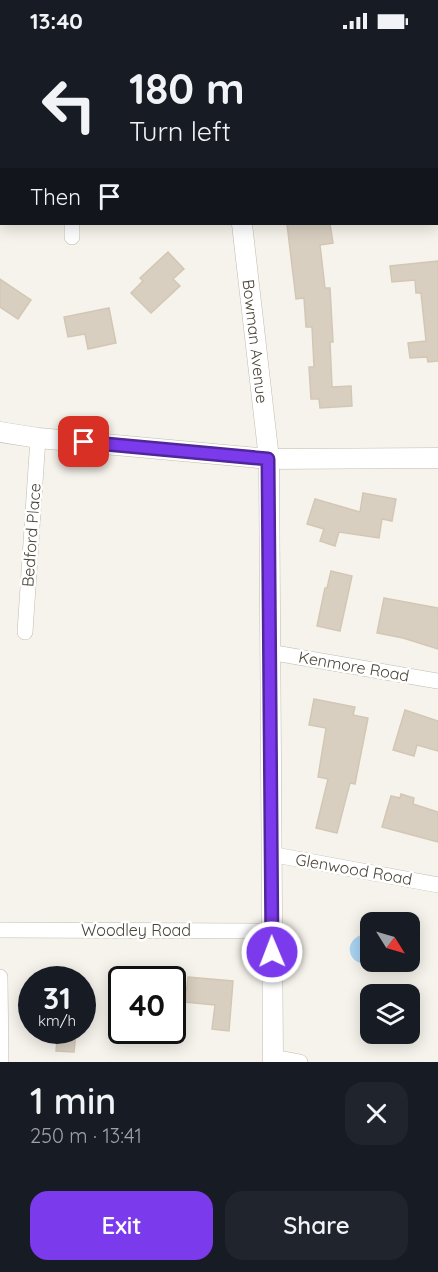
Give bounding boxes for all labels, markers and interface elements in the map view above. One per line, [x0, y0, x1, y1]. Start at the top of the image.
text: 13:40 [30, 7, 83, 35]
text: 180 m [129, 62, 245, 115]
icon: left [30, 66, 108, 144]
text: Turn left [129, 114, 231, 148]
icon: arrive [93, 180, 126, 213]
text: Then [30, 183, 81, 211]
street label: Bowman Avenue [238, 278, 273, 404]
pin [58, 416, 109, 467]
icon: arrive [67, 425, 100, 458]
street label: Bedford Place [17, 482, 45, 588]
street label: Kenmore Road [297, 646, 411, 686]
street label: Glenwood Road [294, 849, 414, 889]
north arrow [360, 912, 420, 972]
map controls [360, 912, 420, 1044]
street label: Woodley Road [81, 920, 191, 940]
position arrow [240, 920, 304, 984]
speed limit sign: 40 [108, 966, 186, 1044]
text: 31 [43, 979, 71, 1017]
button: layers [360, 984, 420, 1044]
text: km/h [38, 1011, 76, 1030]
text: 1 min [30, 1078, 116, 1123]
button: close [345, 1082, 408, 1145]
text: 250 m · 13:41 [30, 1123, 142, 1148]
button: Exit [30, 1191, 213, 1260]
button: Share [225, 1191, 408, 1260]

